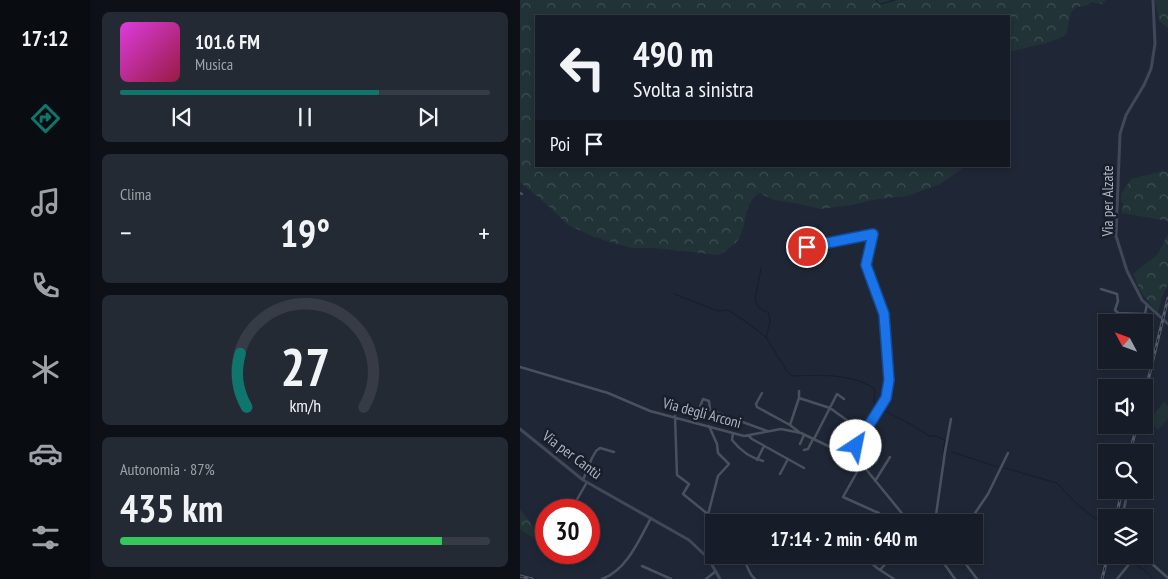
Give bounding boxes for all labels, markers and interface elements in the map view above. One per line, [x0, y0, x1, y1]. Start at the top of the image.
text: 17:12 [21, 24, 69, 52]
text: 101.6 FM [195, 30, 260, 54]
text: 490 m [633, 31, 714, 77]
icon: left [550, 35, 615, 100]
text: Musica [195, 54, 233, 74]
text: Svolta a sinistra [633, 75, 754, 103]
icon: directions [28, 101, 63, 136]
icon: previous [168, 103, 196, 131]
icon: pause [291, 103, 319, 131]
icon: next [414, 103, 442, 131]
icon: arrive [580, 130, 608, 158]
text: Poi [550, 132, 570, 156]
street label: Via per Alzate [1098, 165, 1117, 238]
text: Clima [120, 184, 151, 204]
icon: music [28, 185, 63, 220]
text: 19° [280, 208, 330, 257]
text: − [120, 214, 132, 251]
text: + [478, 214, 490, 251]
pin [786, 226, 828, 268]
icon: arrive [793, 233, 821, 261]
icon: phone [28, 268, 63, 303]
north arrow [1098, 314, 1152, 369]
map controls [1098, 314, 1153, 564]
text: 27 [280, 333, 330, 400]
icon: climate [28, 352, 63, 387]
button: sound [1098, 379, 1153, 434]
street label: Via degli Arconi [660, 393, 744, 432]
text: km/h [289, 394, 321, 417]
position arrow [829, 419, 881, 471]
street label: Via per Cantù [538, 426, 606, 483]
icon: car [28, 436, 63, 471]
button: search [1098, 444, 1153, 499]
text: Autonomia · 87% [120, 459, 215, 479]
text: 435 km [120, 483, 223, 532]
speed limit sign: 30 [535, 499, 600, 564]
button: layers [1098, 509, 1153, 564]
icon: filters [28, 520, 63, 555]
text: 17:14 · 2 min · 640 m [771, 527, 917, 551]

